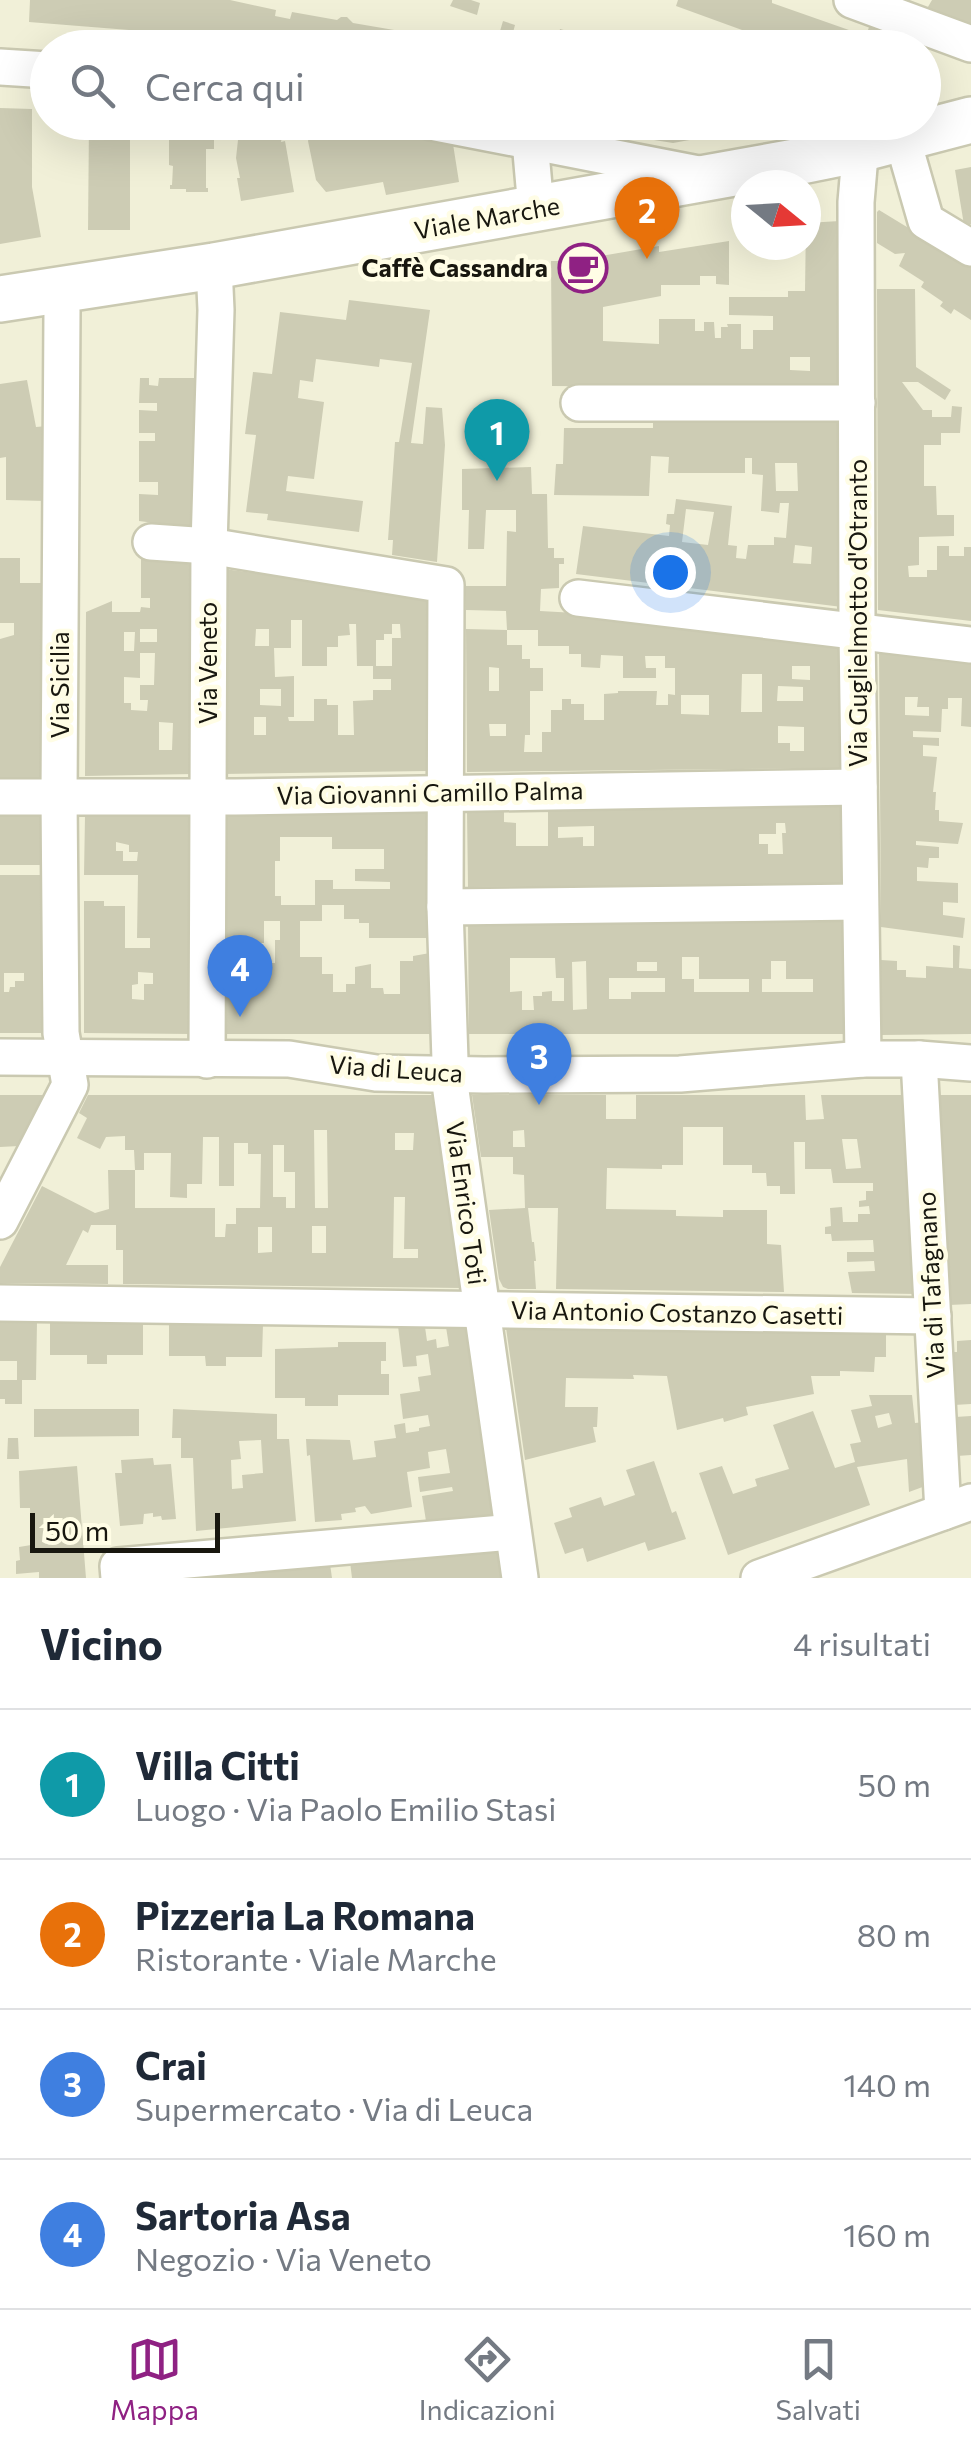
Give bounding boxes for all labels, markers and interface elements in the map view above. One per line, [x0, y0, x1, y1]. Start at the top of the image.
search box [30, 30, 941, 140]
icon: search [65, 58, 120, 113]
text: Cerca qui [145, 62, 305, 109]
north arrow [731, 170, 821, 260]
pin: 2 [614, 176, 680, 259]
street label: Viale Marche [412, 189, 562, 245]
cafe icon: Caffè Cassandra [557, 242, 609, 294]
place label: Caffè Cassandra [361, 252, 548, 282]
pin: 1 [464, 398, 530, 481]
street label: Via Guglielmotto d'Otranto [842, 459, 872, 767]
your location [645, 547, 696, 598]
street label: Via Veneto [192, 602, 222, 724]
street label: Via Sicilia [44, 631, 74, 739]
street label: Via Giovanni Camillo Palma [276, 774, 584, 810]
pin: 4 [208, 934, 272, 1017]
pin: 3 [506, 1022, 572, 1105]
street label: Via di Leuca [328, 1048, 464, 1088]
street label: Via Enrico Toti [441, 1119, 493, 1286]
street label: Via di Tafagnano [910, 1191, 950, 1379]
street label: Via Antonio Costanzo Casetti [510, 1294, 844, 1330]
scale bar [30, 1508, 220, 1552]
text: 50 m [45, 1513, 109, 1547]
text: Vicino [40, 1617, 163, 1669]
text: 4 risultati [793, 1623, 931, 1663]
text: Villa Citti [135, 1741, 300, 1788]
text: 1 [65, 1764, 80, 1804]
text: 50 m [858, 1764, 931, 1804]
text: Luogo · Via Paolo Emilio Stasi [135, 1788, 556, 1828]
text: Pizzeria La Romana [135, 1891, 475, 1938]
text: 2 [63, 1914, 82, 1954]
text: 80 m [857, 1914, 931, 1954]
text: Ristorante · Viale Marche [135, 1938, 497, 1978]
text: Crai [135, 2041, 207, 2088]
text: 3 [63, 2064, 82, 2104]
text: 140 m [843, 2064, 931, 2104]
text: Supermercato · Via di Leuca [135, 2088, 533, 2128]
text: Sartoria Asa [135, 2191, 351, 2238]
text: 4 [63, 2214, 82, 2254]
text: 160 m [843, 2214, 931, 2254]
text: Negozio · Via Veneto [135, 2238, 432, 2278]
tab: Mappa [110, 2332, 199, 2426]
tab: Indicazioni [419, 2332, 556, 2426]
tab: Salvati [775, 2332, 861, 2426]

